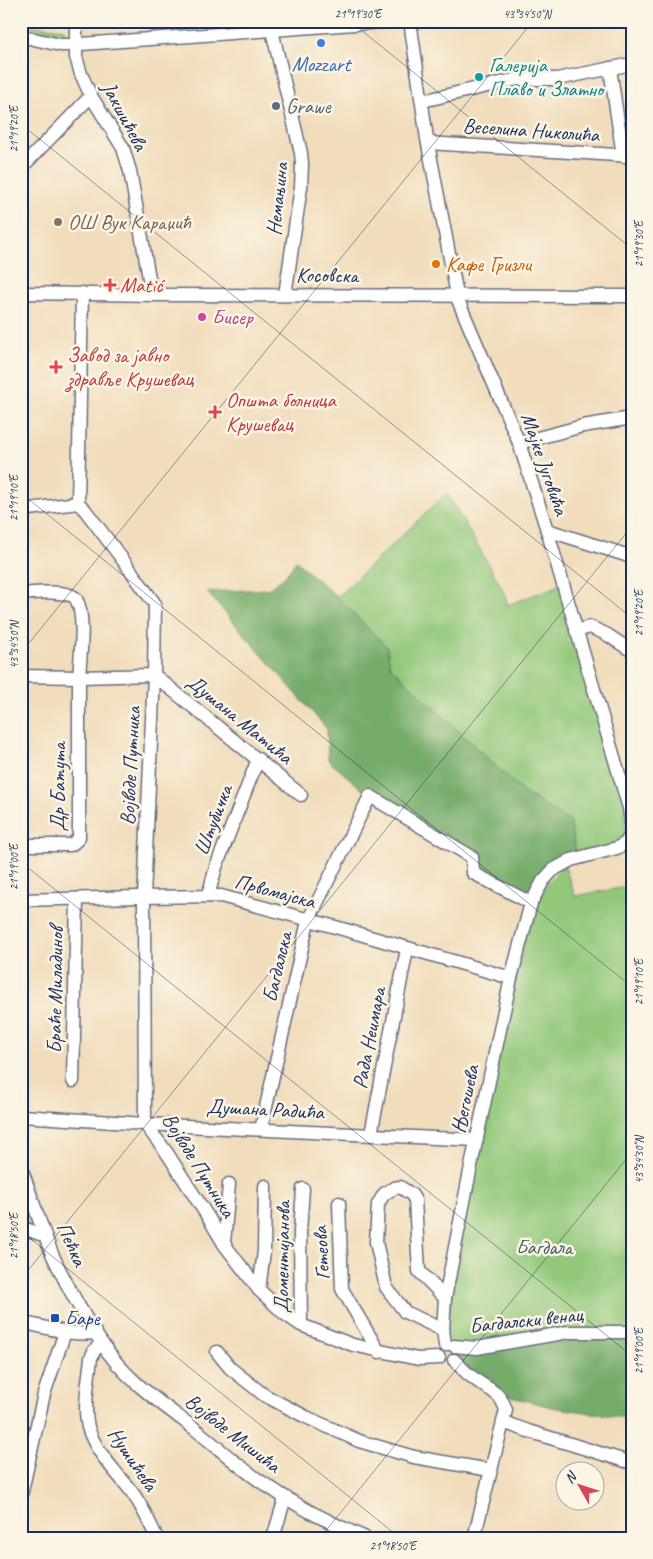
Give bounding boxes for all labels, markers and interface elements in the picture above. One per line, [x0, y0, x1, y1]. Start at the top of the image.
text: 21°19'30"E [335, 6, 383, 22]
text: 43°34'50"N [503, 6, 552, 22]
marker: Mozzart [315, 37, 327, 49]
place label: Mozzart [292, 51, 352, 77]
place label: Галерија Плаво и Златно [489, 52, 606, 102]
marker: Галерија Плаво и Златно [473, 71, 485, 83]
street label: Јакшићева [96, 76, 155, 156]
place label: Grawe [286, 93, 332, 119]
marker: Grawe [270, 100, 282, 112]
text: 21°19'20"E [6, 104, 22, 152]
street label: Веселина Николића [462, 112, 602, 148]
street label: Немањина [260, 160, 294, 237]
place label: ОШ Вук Караџић [68, 209, 191, 235]
marker: ОШ Вук Караџић [52, 216, 64, 228]
text: 21°19'30"E [631, 219, 647, 267]
place label: Кафе Гризли [446, 251, 533, 277]
marker: Кафе Гризли [430, 258, 442, 270]
street label: Косовска [296, 262, 360, 288]
place label: Matić [120, 272, 165, 298]
marker: Matić [104, 279, 116, 291]
place label: Бисер [212, 304, 254, 330]
marker: Бисер [196, 311, 208, 323]
place label: Завод за јавно здравље Крушевац [64, 342, 195, 393]
marker: Завод за јавно здравље Крушевац [49, 360, 63, 374]
place label: Општа болница Крушевац [226, 387, 337, 437]
marker: Општа болница Крушевац [208, 405, 222, 419]
street label: Мајке Југовића [515, 409, 575, 520]
text: 21°19'10"E [6, 473, 22, 521]
text: 21°19'20"E [631, 588, 647, 636]
text: 43°34'50"N [6, 620, 22, 669]
street label: Душана Матића [182, 668, 300, 771]
street label: Војводе Путника [114, 705, 146, 826]
street label: Др Батута [44, 740, 72, 832]
street label: Штубичка [188, 779, 239, 859]
text: 21°19'00"E [6, 842, 22, 890]
street label: Првомајска [232, 868, 320, 915]
street label: Браће Миладинов [41, 922, 69, 1053]
street label: Багдалска [256, 927, 298, 1005]
text: 21°19'10"E [631, 957, 647, 1005]
street label: Рада Неимара [346, 983, 392, 1091]
street label: Његошева [445, 1061, 485, 1136]
street label: Душана Радића [206, 1093, 326, 1125]
street label: Војводе Путника [157, 1108, 242, 1224]
text: 43°34'30"N [631, 1135, 647, 1184]
street label: Доментијанова [268, 1198, 296, 1313]
text: 21°18'50"E [6, 1211, 22, 1259]
street label: Пећка [51, 1218, 94, 1272]
street label: Гетеова [307, 1224, 335, 1280]
park label: Багдала [516, 1234, 574, 1260]
street label: Багдалски венац [468, 1301, 585, 1339]
place label: Баре [65, 1305, 101, 1331]
marker: Баре [49, 1312, 61, 1324]
text: 21°19'00"E [631, 1326, 647, 1374]
street label: Војводе Мишића [180, 1388, 287, 1480]
street label: Нушићева [102, 1422, 165, 1497]
north arrow [556, 1462, 606, 1512]
text: N [561, 1468, 581, 1487]
text: 21°18'50"E [370, 1538, 418, 1554]

